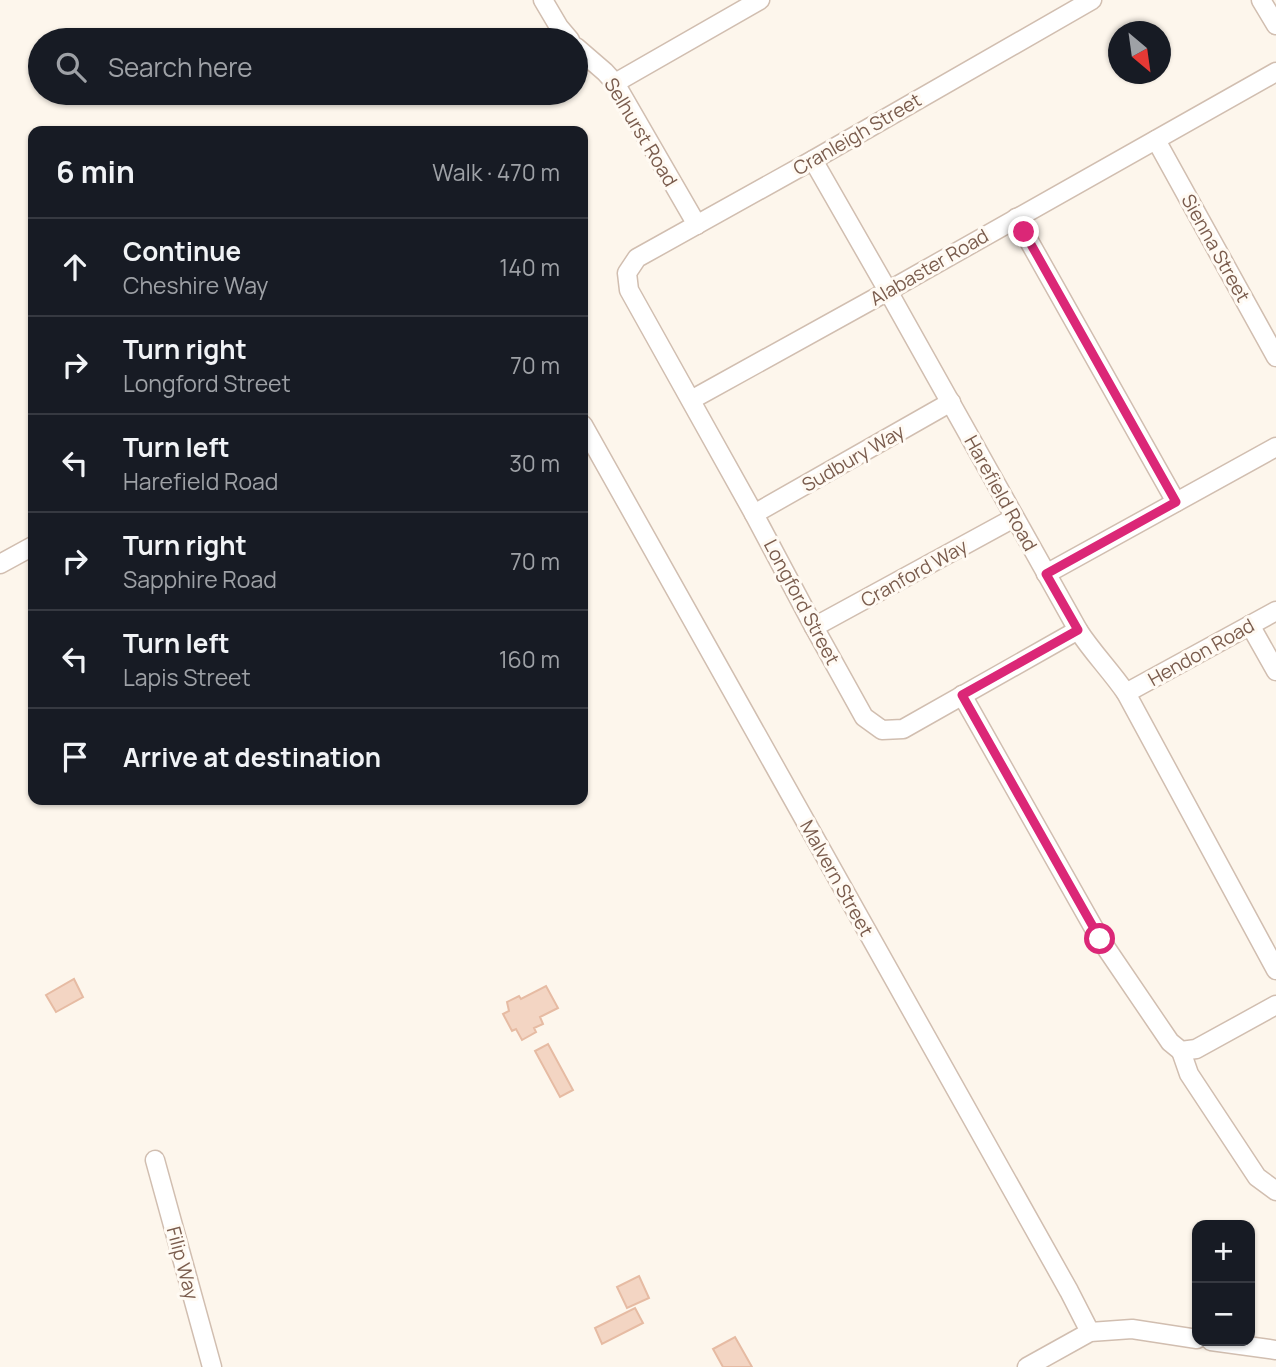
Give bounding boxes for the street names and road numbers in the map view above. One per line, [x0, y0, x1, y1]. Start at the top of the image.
street label: Selhurst Road [598, 73, 684, 191]
street label: Cranleigh Street [788, 87, 926, 181]
street label: Sienna Street [1176, 189, 1256, 307]
street label: Alabaster Road [865, 223, 993, 311]
street label: Sudbury Way [797, 418, 909, 498]
street label: Harefield Road [958, 431, 1044, 555]
street label: Cranford Way [856, 533, 972, 613]
street label: Longford Street [758, 535, 846, 669]
street label: Hendon Road [1143, 612, 1259, 692]
street label: Malvern Street [794, 815, 880, 941]
street label: Filip Way [161, 1223, 205, 1303]

